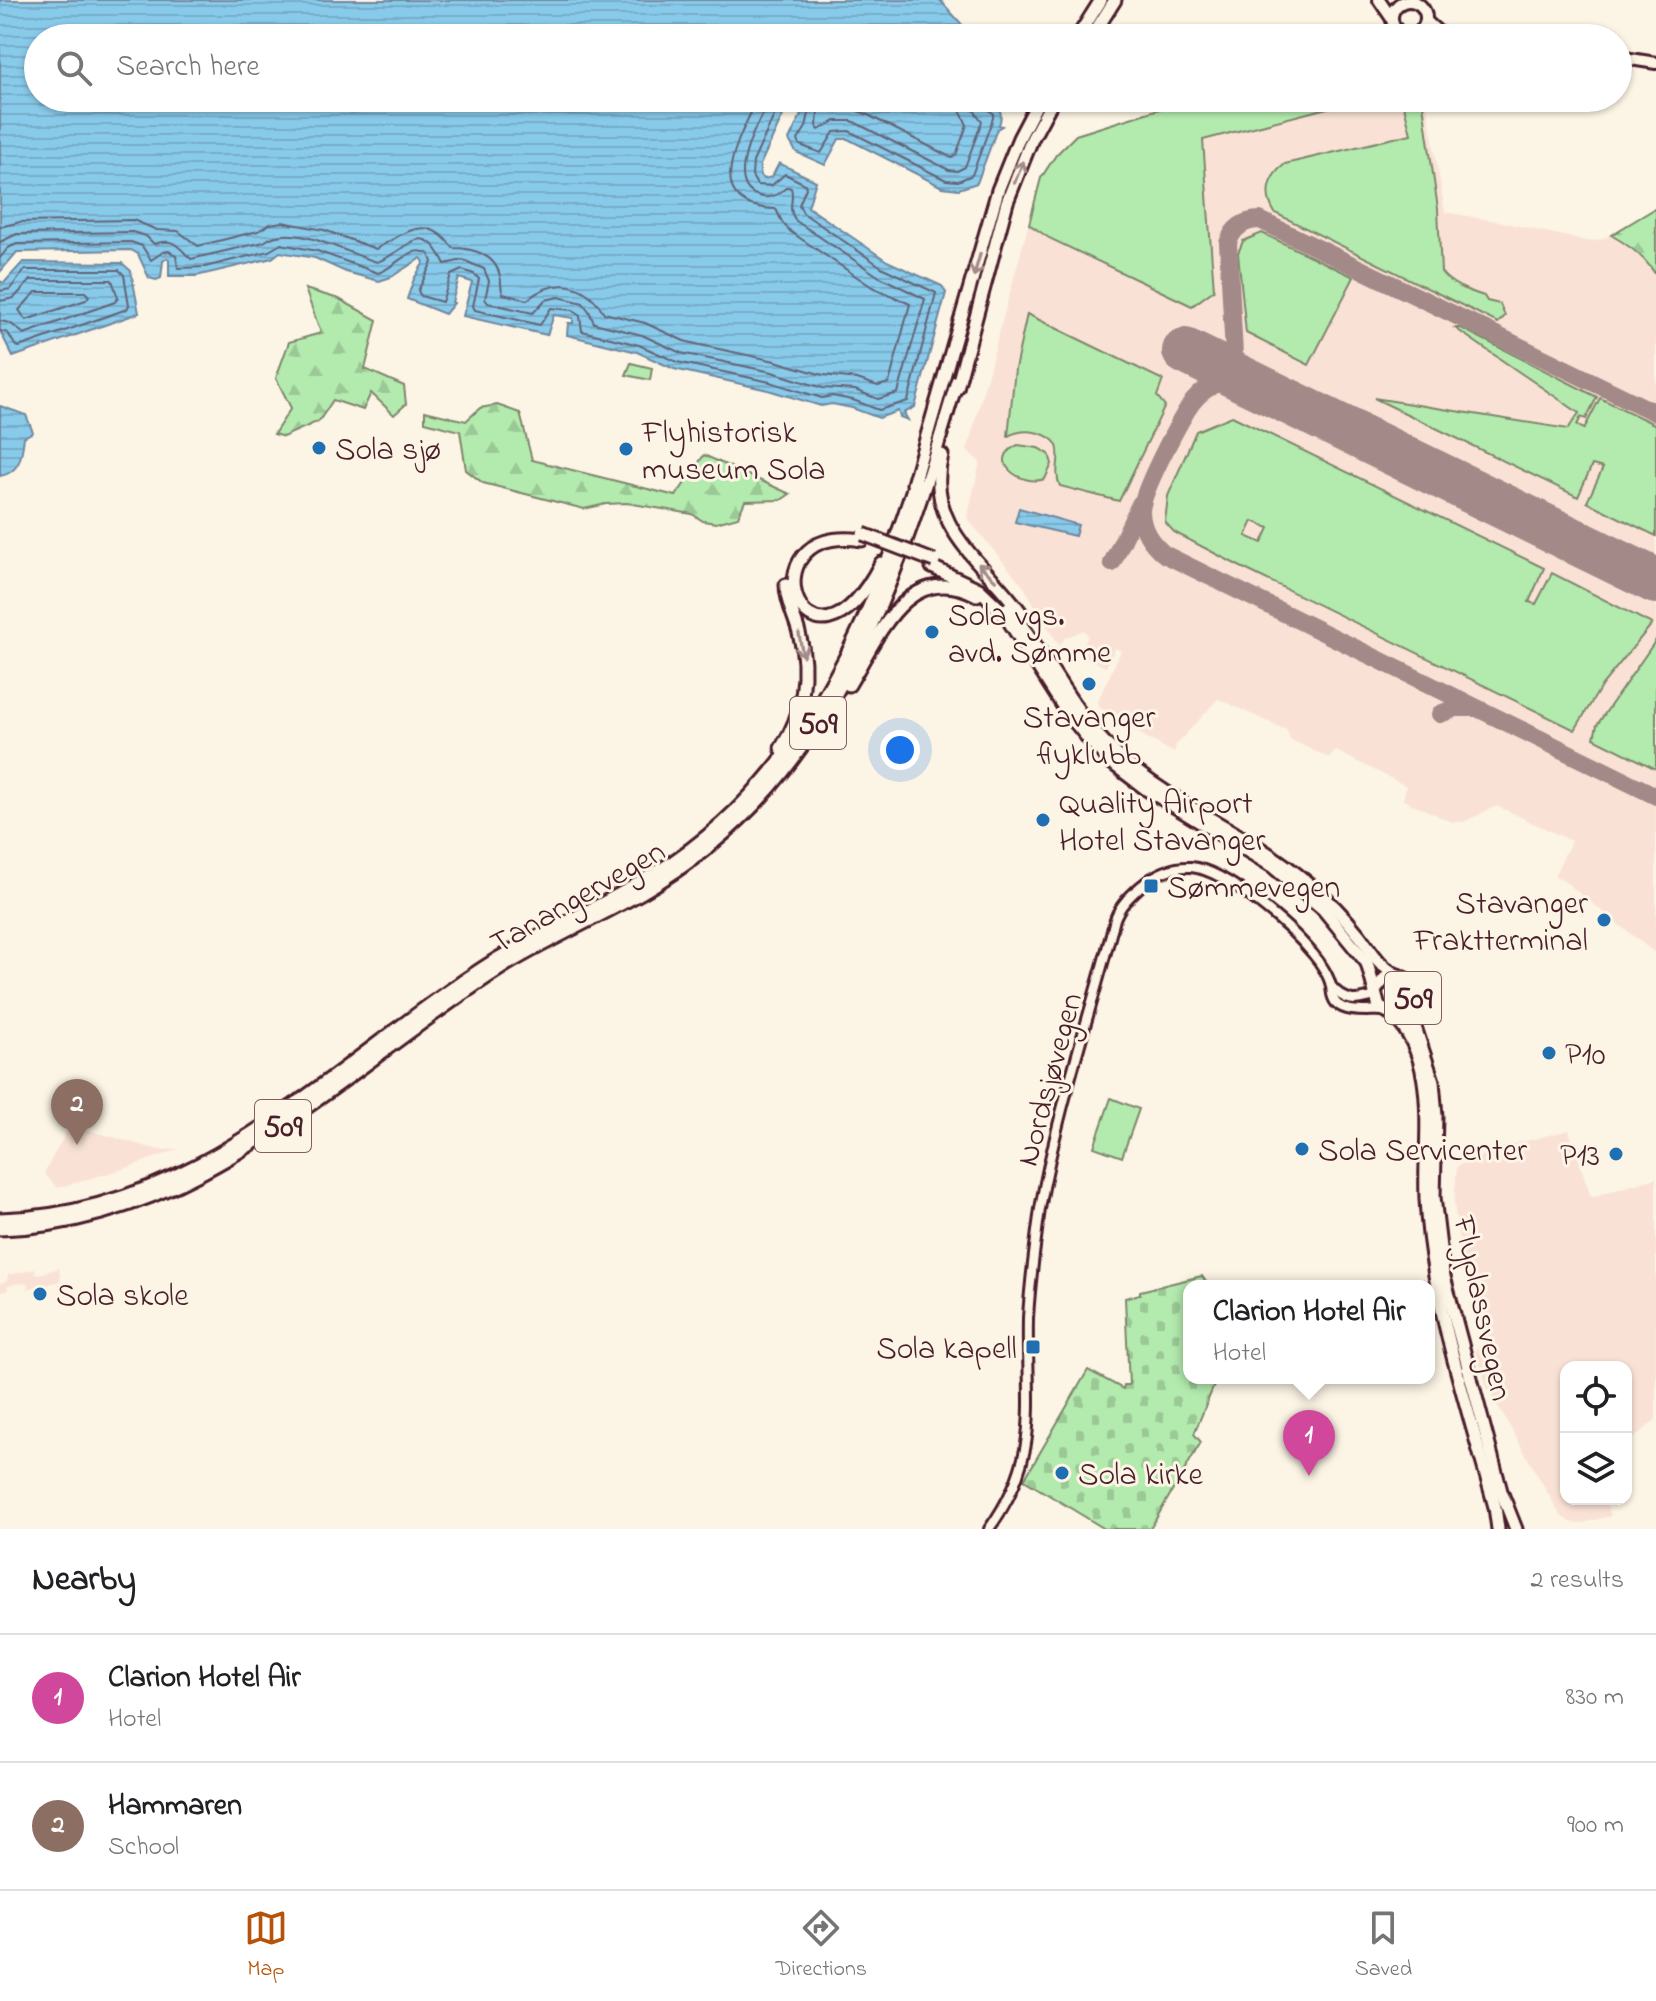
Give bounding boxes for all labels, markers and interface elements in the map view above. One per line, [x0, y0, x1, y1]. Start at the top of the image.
search box [24, 24, 1632, 112]
icon: search [52, 46, 96, 90]
text: Search here [116, 46, 260, 90]
one-way arrow [1013, 160, 1027, 185]
one-way arrow [968, 252, 983, 278]
place label: Flyhistorisk museum Sola [641, 411, 826, 495]
place label: Sola sjø [335, 428, 441, 475]
marker: Sola sjø [310, 439, 328, 457]
marker: Flyhistorisk museum Sola [617, 440, 635, 458]
one-way arrow [978, 563, 997, 582]
place label: Sola vgs. avd. Sømme [948, 594, 1112, 678]
marker: Sola vgs. avd. Sømme [923, 623, 941, 641]
one-way arrow [795, 632, 810, 658]
marker: Stavanger flyklubb [1080, 675, 1098, 693]
place label: Stavanger flyklubb [1023, 696, 1155, 780]
road number: 509 [790, 697, 846, 749]
your location [880, 730, 920, 770]
place label: Quality Airport Hotel Stavanger [1059, 782, 1265, 866]
marker: Quality Airport Hotel Stavanger [1034, 811, 1052, 829]
street label: Tanangervegen [482, 830, 675, 968]
place label: Sømmevegen [1167, 866, 1340, 913]
marker: Sømmevegen [1142, 877, 1160, 895]
place label: Stavanger Fraktterminal [1413, 882, 1588, 966]
marker: Stavanger Fraktterminal [1595, 911, 1613, 929]
road number: 509 [1385, 972, 1441, 1024]
street label: Nordsjøvegen [1006, 988, 1097, 1172]
place label: P10 [1565, 1033, 1606, 1080]
marker: P10 [1540, 1044, 1558, 1062]
pin: 2 [51, 1079, 103, 1145]
road number: 509 [255, 1100, 311, 1152]
place label: Sola Servicenter [1318, 1129, 1527, 1176]
place label: P13 [1560, 1134, 1600, 1181]
marker: Sola Servicenter [1293, 1140, 1311, 1158]
marker: P13 [1607, 1145, 1625, 1163]
street label: Flyplassvegen [1438, 1211, 1523, 1405]
place label: Sola skole [56, 1274, 189, 1321]
popup [1183, 1280, 1435, 1384]
marker: Sola skole [31, 1285, 49, 1303]
text: Clarion Hotel Air [1213, 1291, 1405, 1335]
place label: Sola kapell [876, 1327, 1017, 1374]
text: Hotel [1213, 1335, 1266, 1373]
marker: Sola kapell [1024, 1338, 1042, 1356]
map controls [1560, 1361, 1632, 1505]
button: locate [1560, 1361, 1632, 1433]
pin: 1 [1283, 1410, 1335, 1476]
button: layers [1560, 1433, 1632, 1505]
place label: Sola kirke [1078, 1453, 1204, 1500]
marker: Sola kirke [1053, 1464, 1071, 1482]
text: Nearby [32, 1556, 136, 1606]
text: 2 results [1531, 1562, 1624, 1600]
text: Clarion Hotel Air [108, 1657, 301, 1701]
text: 1 [54, 1679, 62, 1717]
text: 830 m [1566, 1679, 1624, 1717]
text: Hotel [108, 1701, 161, 1739]
text: Hammaren [108, 1785, 242, 1829]
text: 2 [52, 1807, 64, 1845]
text: 900 m [1567, 1807, 1624, 1845]
text: School [108, 1829, 179, 1867]
tab: Map [244, 1906, 288, 1986]
tab: Directions [776, 1906, 867, 1986]
tab: Saved [1355, 1906, 1412, 1986]

